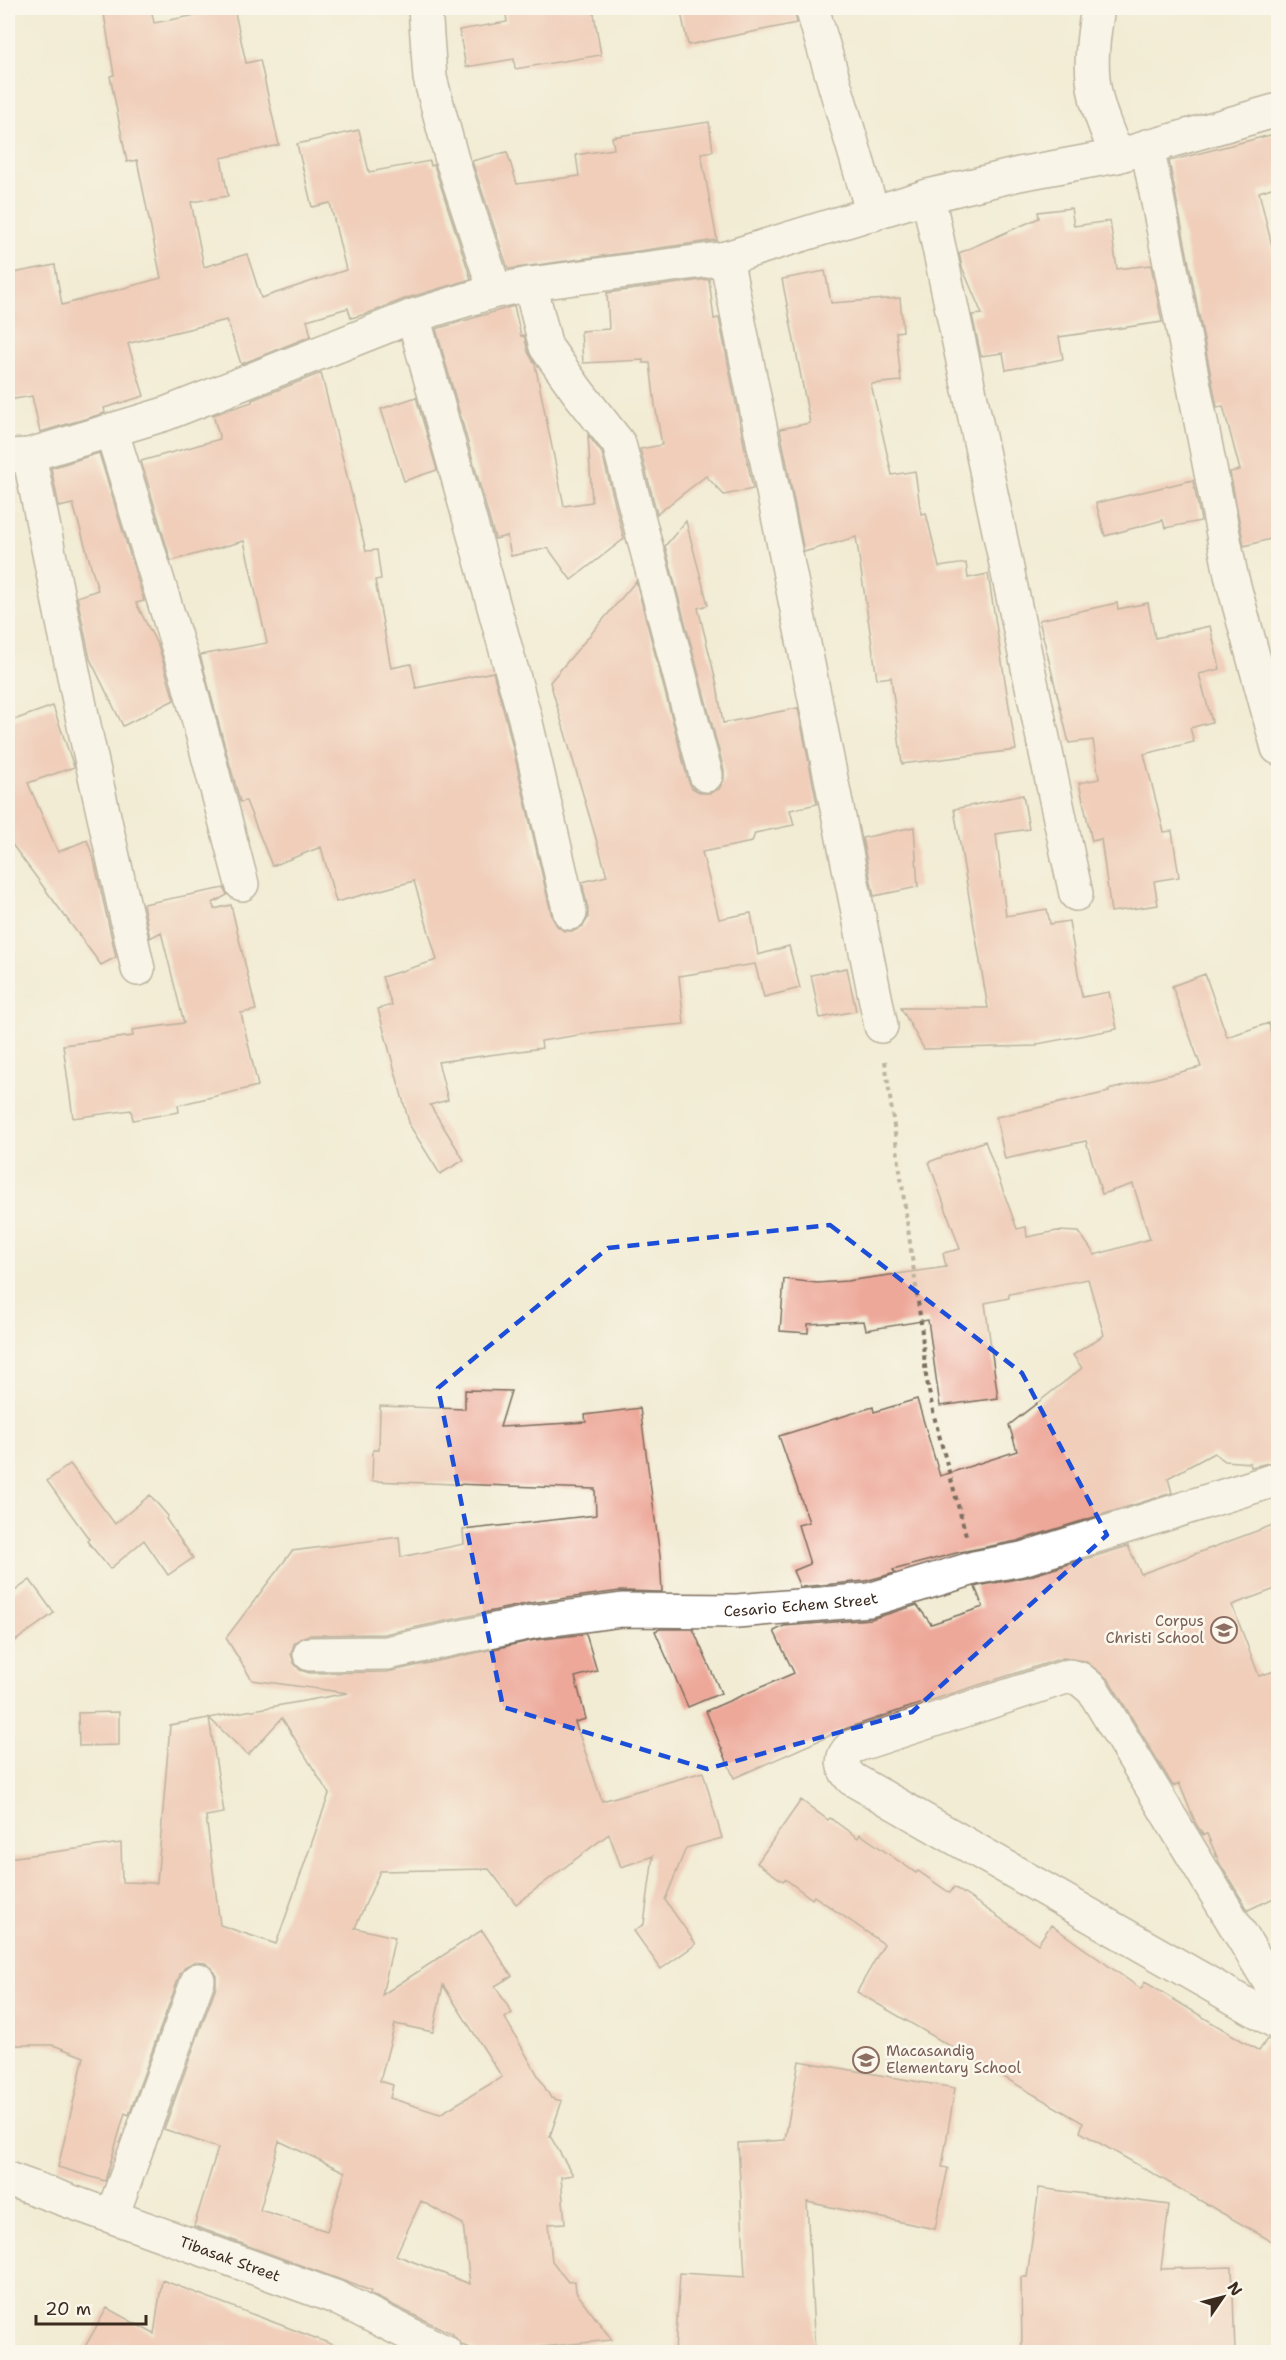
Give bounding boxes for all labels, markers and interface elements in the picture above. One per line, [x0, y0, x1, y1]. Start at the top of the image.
street label: Cesario Echem Street [724, 1588, 880, 1621]
place label: Corpus Christi School [1105, 1611, 1204, 1648]
school or university icon: Corpus Christi School [1209, 1615, 1239, 1645]
place label: Macasandig Elementary School [886, 2041, 1022, 2078]
school or university icon: Macasandig Elementary School [851, 2045, 881, 2075]
street label: Tibasak Street [177, 2232, 283, 2286]
north arrow [1193, 2267, 1253, 2327]
text: N [1223, 2277, 1247, 2300]
scale bar [36, 2288, 146, 2326]
text: 20 m [45, 2297, 91, 2321]

